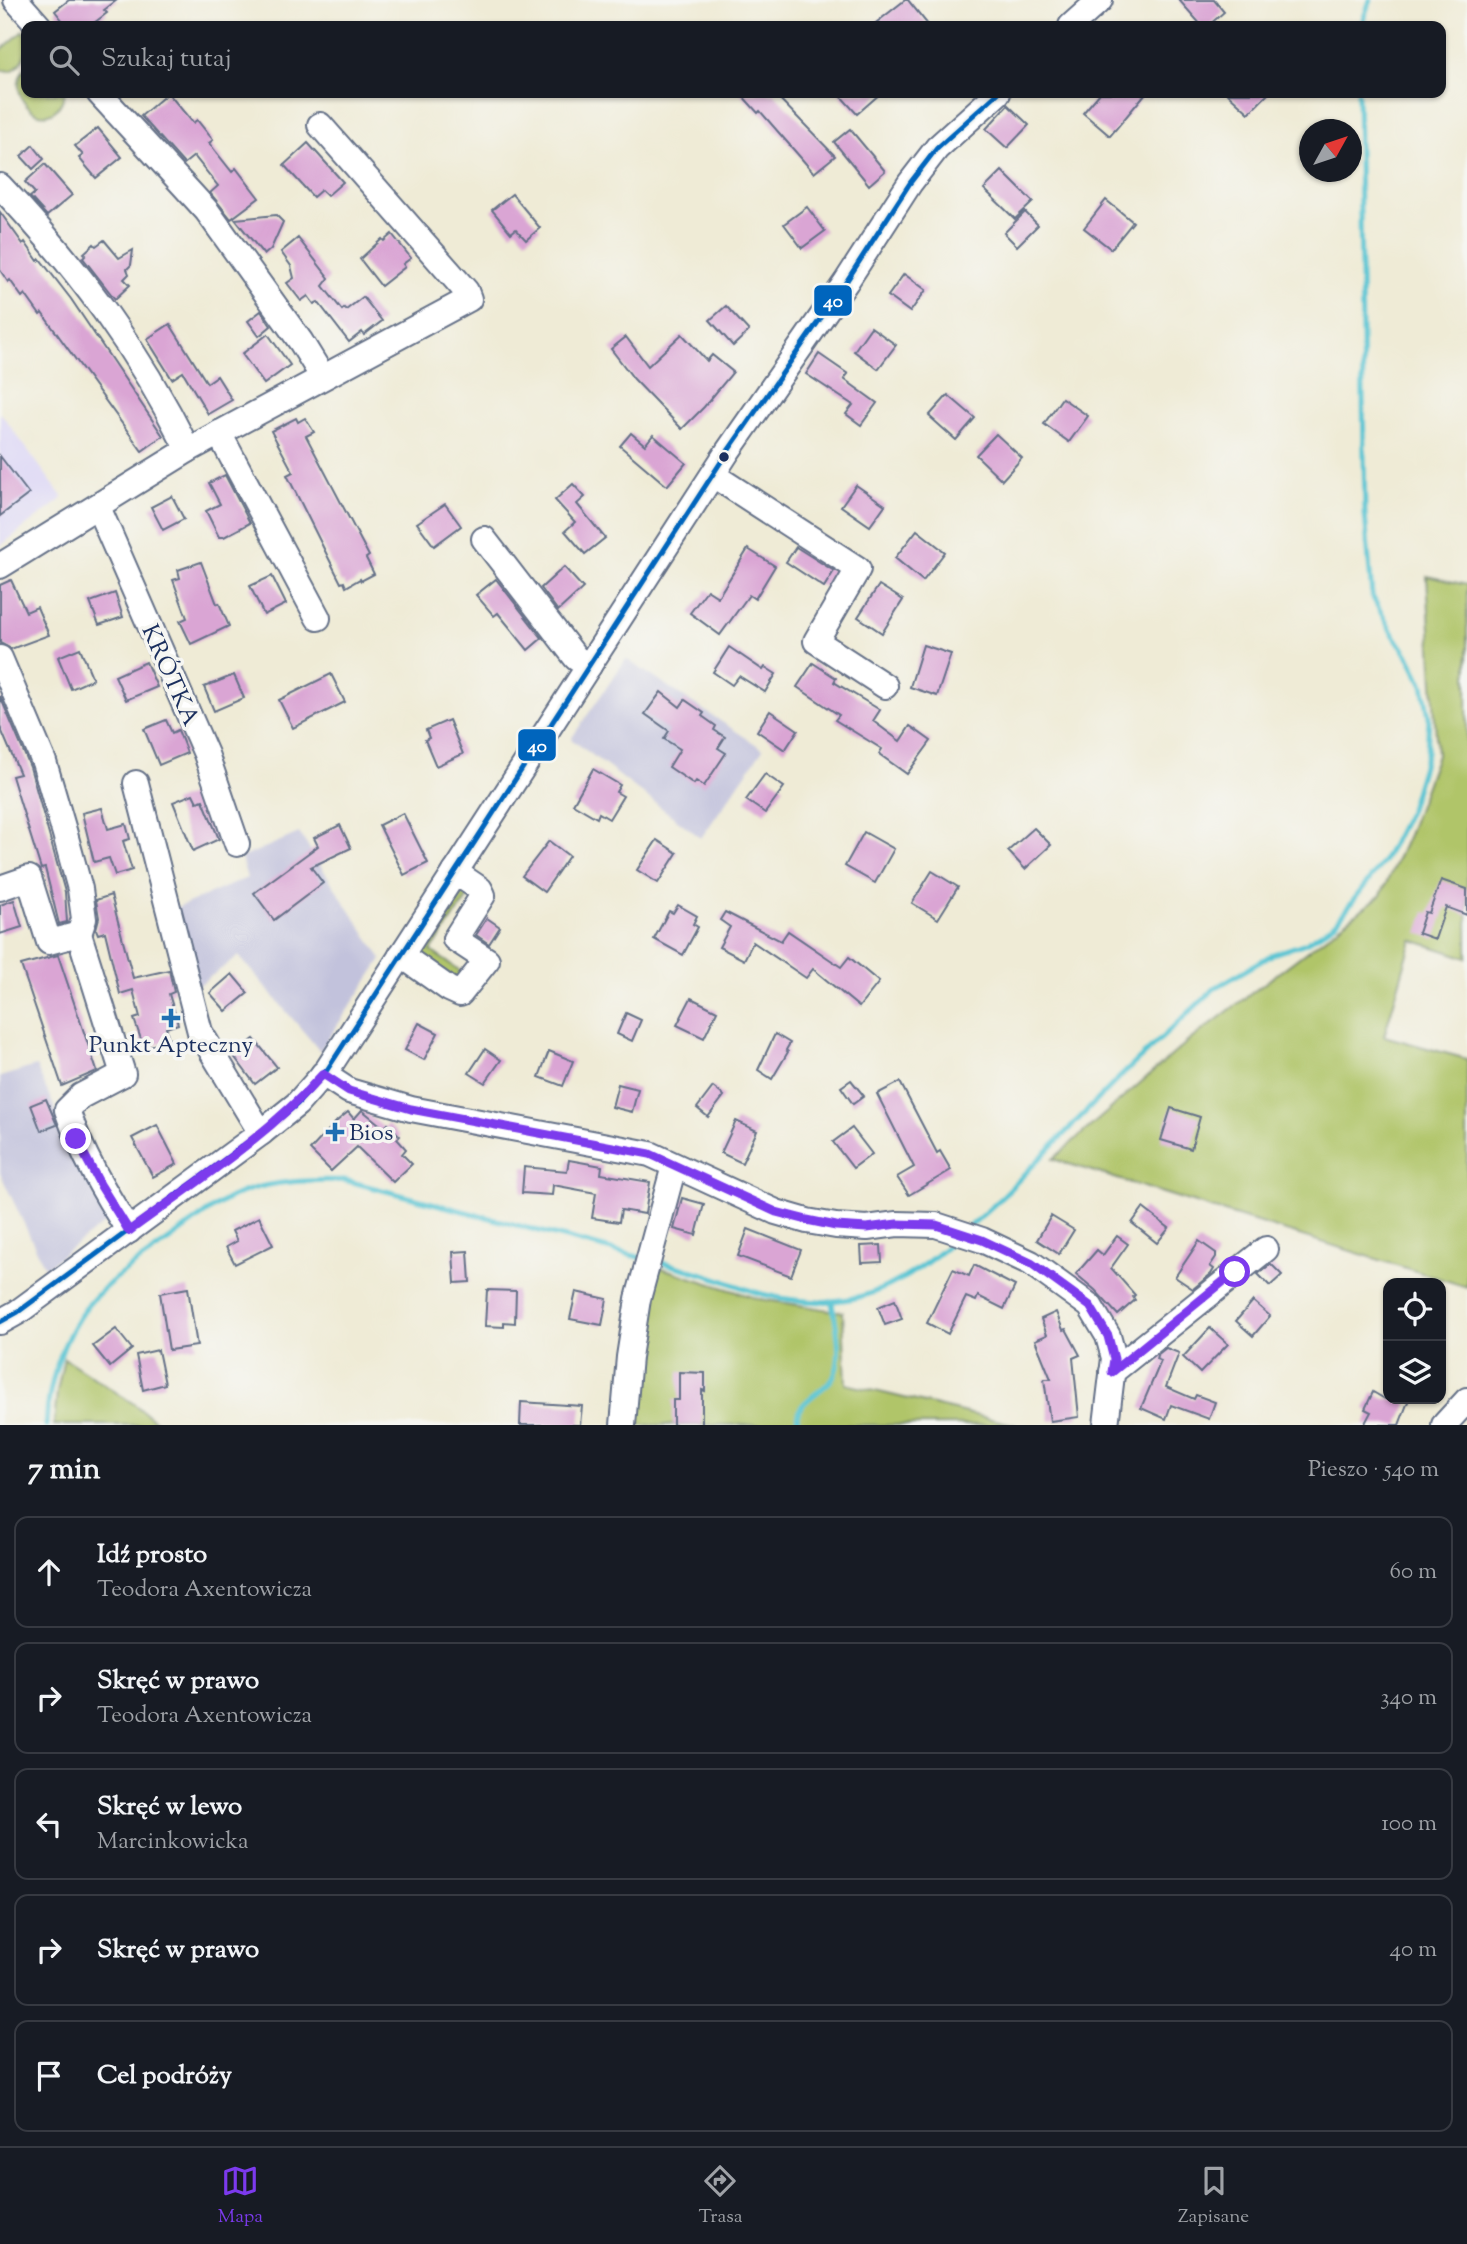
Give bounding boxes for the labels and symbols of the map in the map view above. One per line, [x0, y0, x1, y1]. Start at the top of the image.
north arrow [1299, 119, 1362, 182]
line badge: 40 [813, 284, 853, 317]
text: 40 [822, 289, 843, 316]
unlabelled marker [717, 450, 731, 464]
street label: KRÓTKA [132, 620, 207, 733]
line badge: 40 [517, 728, 557, 762]
text: 40 [526, 734, 547, 761]
marker: Punkt Apteczny [163, 1010, 179, 1026]
place label: Punkt Apteczny [89, 1029, 253, 1063]
place label: Bios [349, 1117, 393, 1151]
route end [60, 1123, 91, 1154]
marker: Bios [327, 1124, 343, 1140]
route start [1219, 1256, 1250, 1287]

